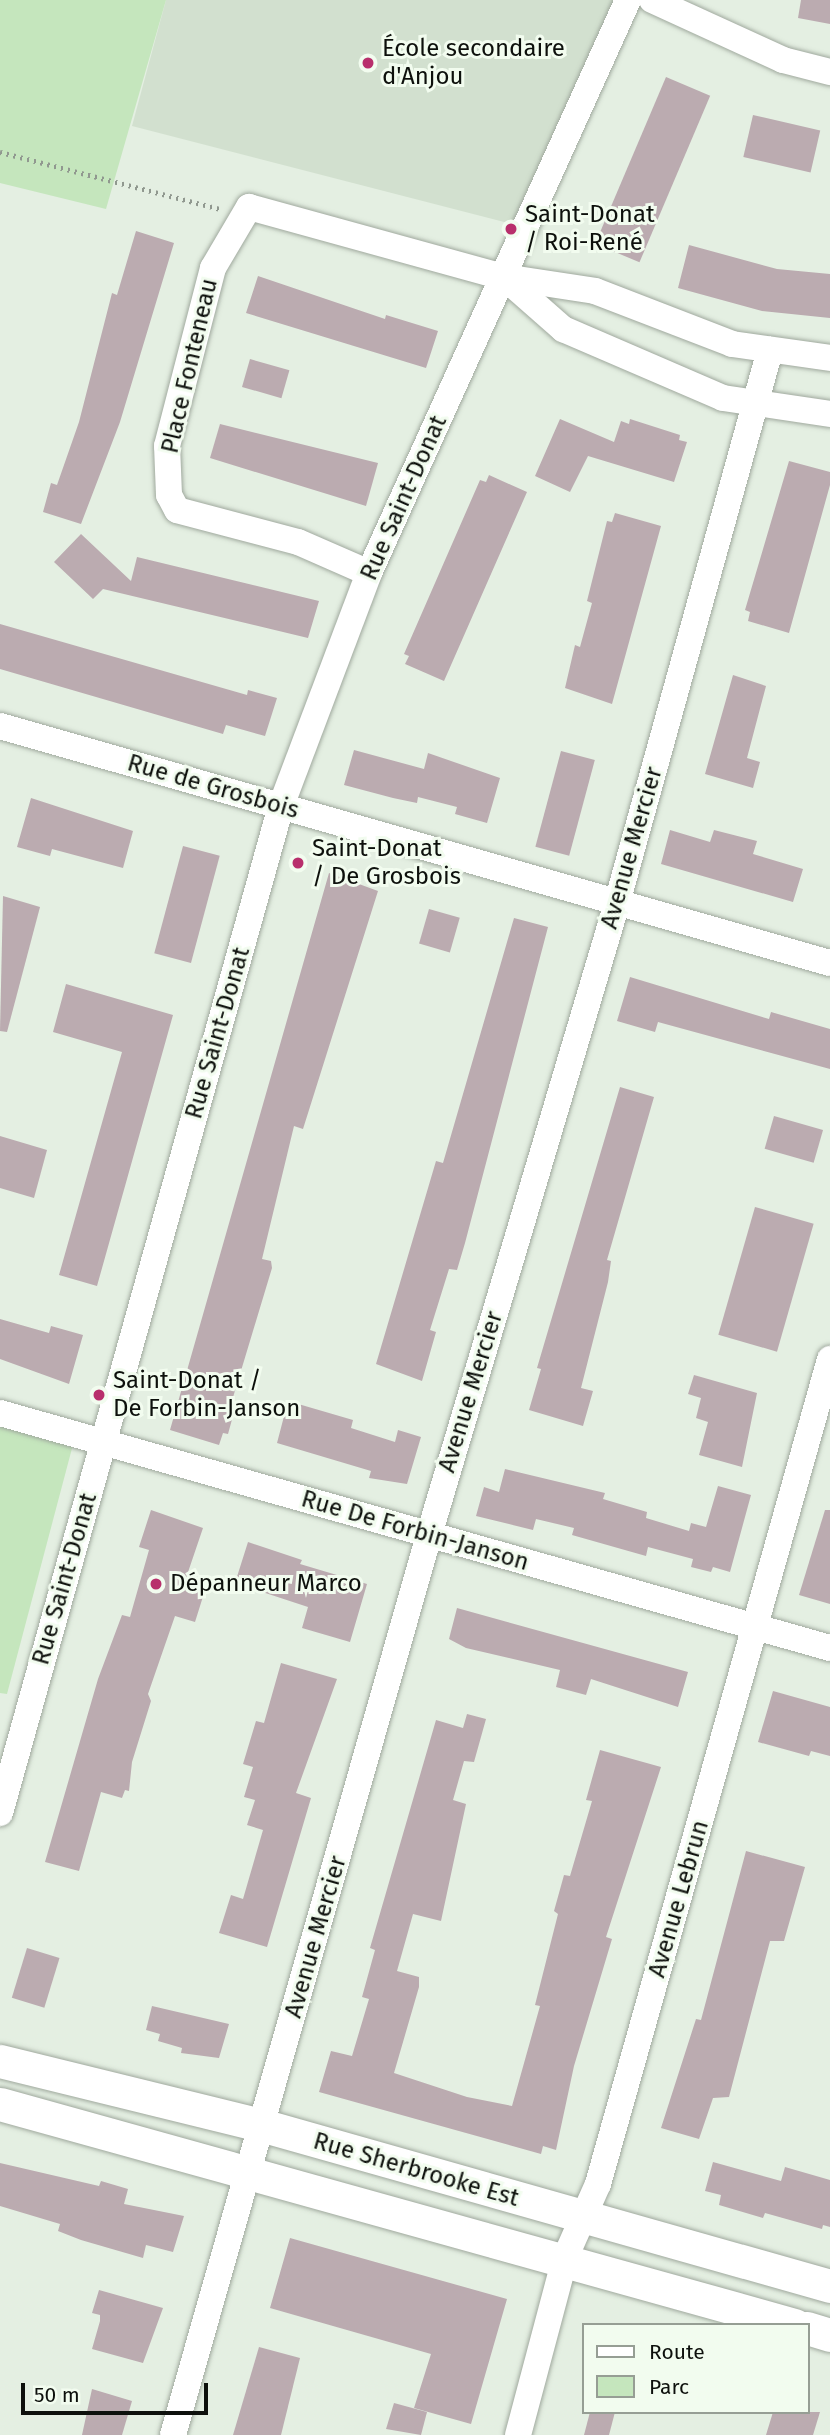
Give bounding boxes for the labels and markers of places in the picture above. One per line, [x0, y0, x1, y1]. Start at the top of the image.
place label: École secondaire d'Anjou [382, 35, 565, 91]
marker: École secondaire d'Anjou [360, 55, 376, 71]
place label: Saint-Donat / Roi-René [525, 201, 655, 257]
marker: Saint-Donat / Roi-René [503, 221, 519, 237]
place label: Saint-Donat / De Grosbois [312, 835, 461, 891]
marker: Saint-Donat / De Grosbois [290, 855, 306, 871]
place label: Saint-Donat / De Forbin-Janson [113, 1367, 300, 1423]
marker: Saint-Donat / De Forbin-Janson [91, 1387, 107, 1403]
place label: Dépanneur Marco [170, 1570, 362, 1598]
marker: Dépanneur Marco [148, 1576, 164, 1592]

